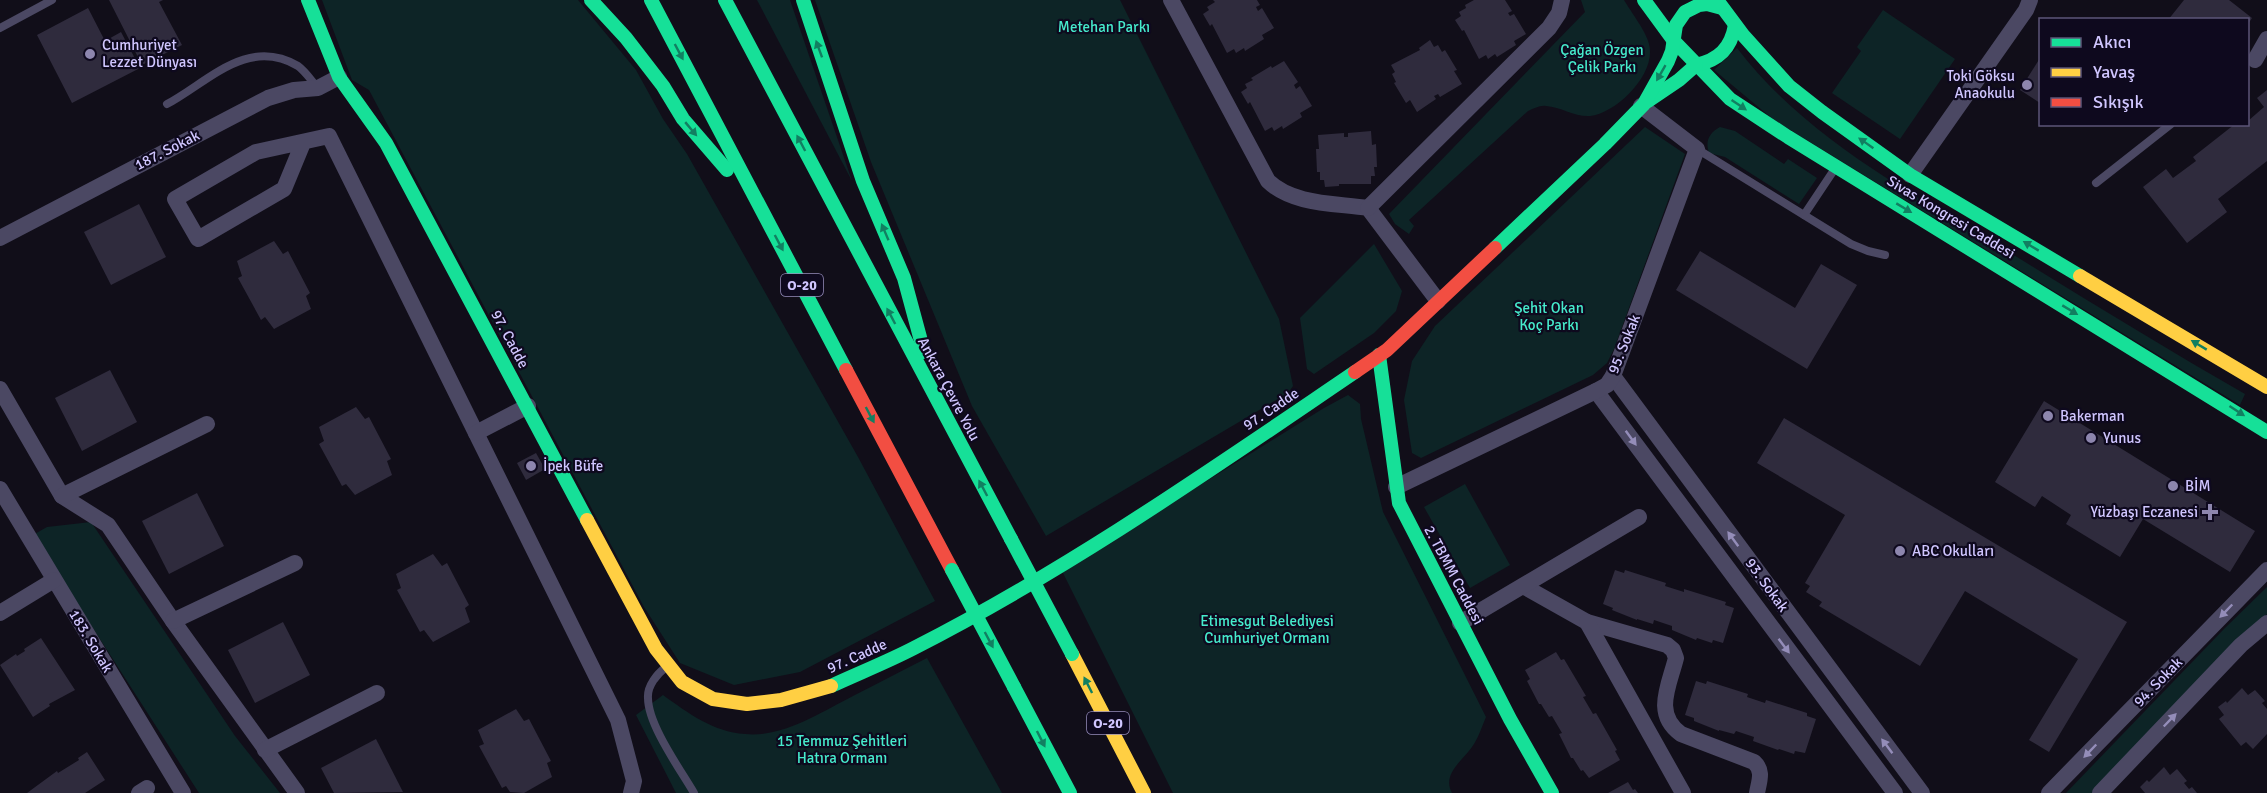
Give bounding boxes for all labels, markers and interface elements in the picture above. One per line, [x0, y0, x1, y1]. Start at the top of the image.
park label: Metehan Parkı [1058, 18, 1150, 36]
legend [2039, 18, 2249, 126]
text: Akıcı [2093, 31, 2131, 53]
place label: Cumhuriyet Lezzet Dünyası [102, 36, 197, 71]
one-way arrow [813, 40, 823, 58]
park label: Çağan Özgen Çelik Parkı [1560, 41, 1644, 76]
one-way arrow [674, 43, 684, 60]
marker: Cumhuriyet Lezzet Dünyası [83, 47, 97, 61]
text: Yavaş [2093, 61, 2135, 83]
one-way arrow [1656, 65, 1666, 82]
place label: Toki Göksu Anaokulu [1947, 67, 2015, 102]
marker: Toki Göksu Anaokulu [2020, 78, 2034, 92]
text: Sıkışık [2093, 91, 2143, 113]
one-way arrow [1731, 99, 1747, 110]
one-way arrow [685, 121, 698, 137]
street label: 187. Sokak [132, 126, 203, 174]
one-way arrow [796, 135, 805, 152]
one-way arrow [1858, 137, 1874, 149]
street label: Sivas Kongresi Caddesi [1884, 172, 2018, 262]
one-way arrow [1896, 203, 1912, 214]
one-way arrow [880, 223, 889, 241]
one-way arrow [774, 235, 784, 252]
one-way arrow [2022, 241, 2039, 251]
road number: O-20 [781, 274, 823, 296]
park label: Şehit Okan Koç Parkı [1514, 299, 1584, 334]
one-way arrow [2062, 304, 2079, 315]
street label: 97. Cadde [487, 307, 533, 371]
one-way arrow [886, 307, 896, 324]
street label: 95. Sokak [1604, 311, 1644, 376]
street label: Ankara Çevre Yolu [914, 334, 984, 444]
one-way arrow [2190, 340, 2207, 350]
street label: 97. Cadde [1240, 384, 1302, 434]
one-way arrow [2229, 406, 2245, 417]
one-way arrow [865, 407, 875, 424]
place label: Bakerman [2060, 407, 2125, 425]
marker: Bakerman [2041, 409, 2055, 423]
place label: Yunus [2103, 429, 2142, 447]
one-way arrow [1624, 431, 1636, 446]
marker: Yunus [2084, 431, 2098, 445]
place label: İpek Büfe [543, 457, 603, 475]
marker: İpek Büfe [524, 459, 538, 473]
place label: BİM [2185, 477, 2211, 495]
one-way arrow [978, 479, 988, 496]
marker: BİM [2166, 479, 2180, 493]
place label: Yüzbaşı Eczanesi [2090, 503, 2198, 521]
marker: Yüzbaşı Eczanesi [2203, 505, 2217, 519]
street label: 2. TBMM Caddesi [1420, 522, 1488, 628]
one-way arrow [1728, 531, 1740, 546]
place label: ABC Okulları [1912, 542, 1994, 560]
marker: ABC Okulları [1893, 544, 1907, 558]
street label: 93. Sokak [1741, 555, 1793, 616]
one-way arrow [2219, 604, 2233, 619]
street label: 183. Sokak [65, 606, 117, 676]
park label: Etimesgut Belediyesi Cumhuriyet Ormanı [1200, 612, 1334, 647]
one-way arrow [984, 632, 994, 649]
street label: 97. Cadde [824, 635, 890, 677]
one-way arrow [1778, 637, 1790, 653]
street label: 94. Sokak [2130, 653, 2186, 711]
one-way arrow [1083, 676, 1093, 693]
road number: O-20 [1087, 712, 1129, 734]
one-way arrow [2162, 714, 2176, 728]
one-way arrow [1037, 730, 1046, 747]
park label: 15 Temmuz Şehitleri Hatıra Ormanı [777, 732, 907, 767]
one-way arrow [1881, 739, 1893, 755]
one-way arrow [2084, 744, 2098, 758]

